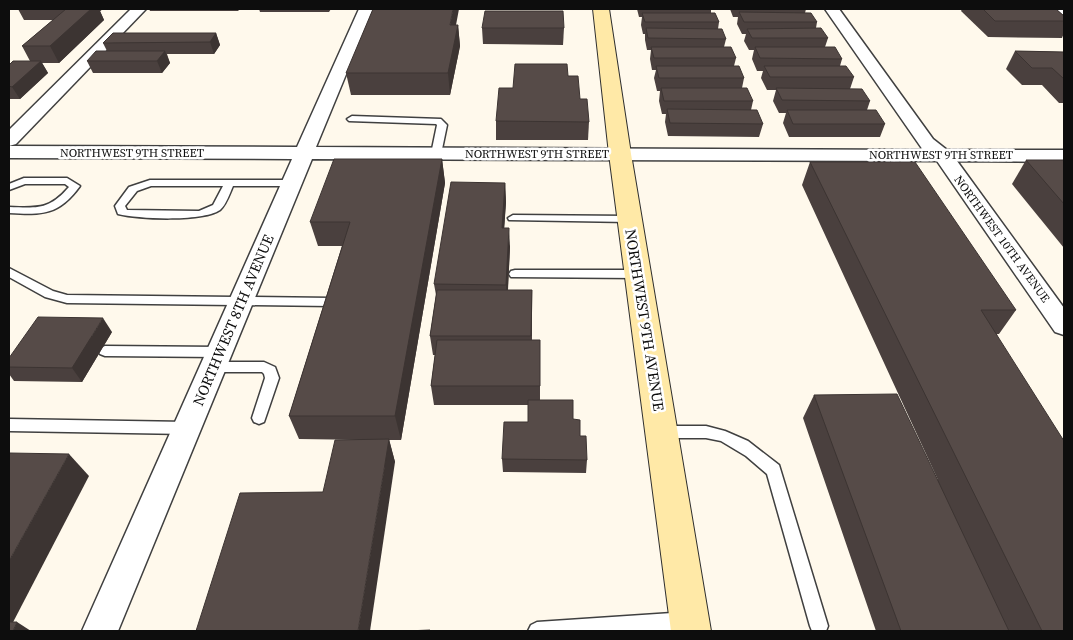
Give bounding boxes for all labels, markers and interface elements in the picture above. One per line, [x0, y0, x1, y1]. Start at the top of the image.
street label: NORTHWEST 9TH STREET [60, 145, 205, 161]
street label: NORTHWEST 9TH STREET [465, 146, 610, 162]
street label: NORTHWEST 9TH STREET [869, 147, 1014, 163]
street label: NORTHWEST 10TH AVENUE [950, 172, 1054, 306]
street label: NORTHWEST 9TH AVENUE [620, 227, 670, 413]
street label: NORTHWEST 8TH AVENUE [187, 231, 279, 409]

